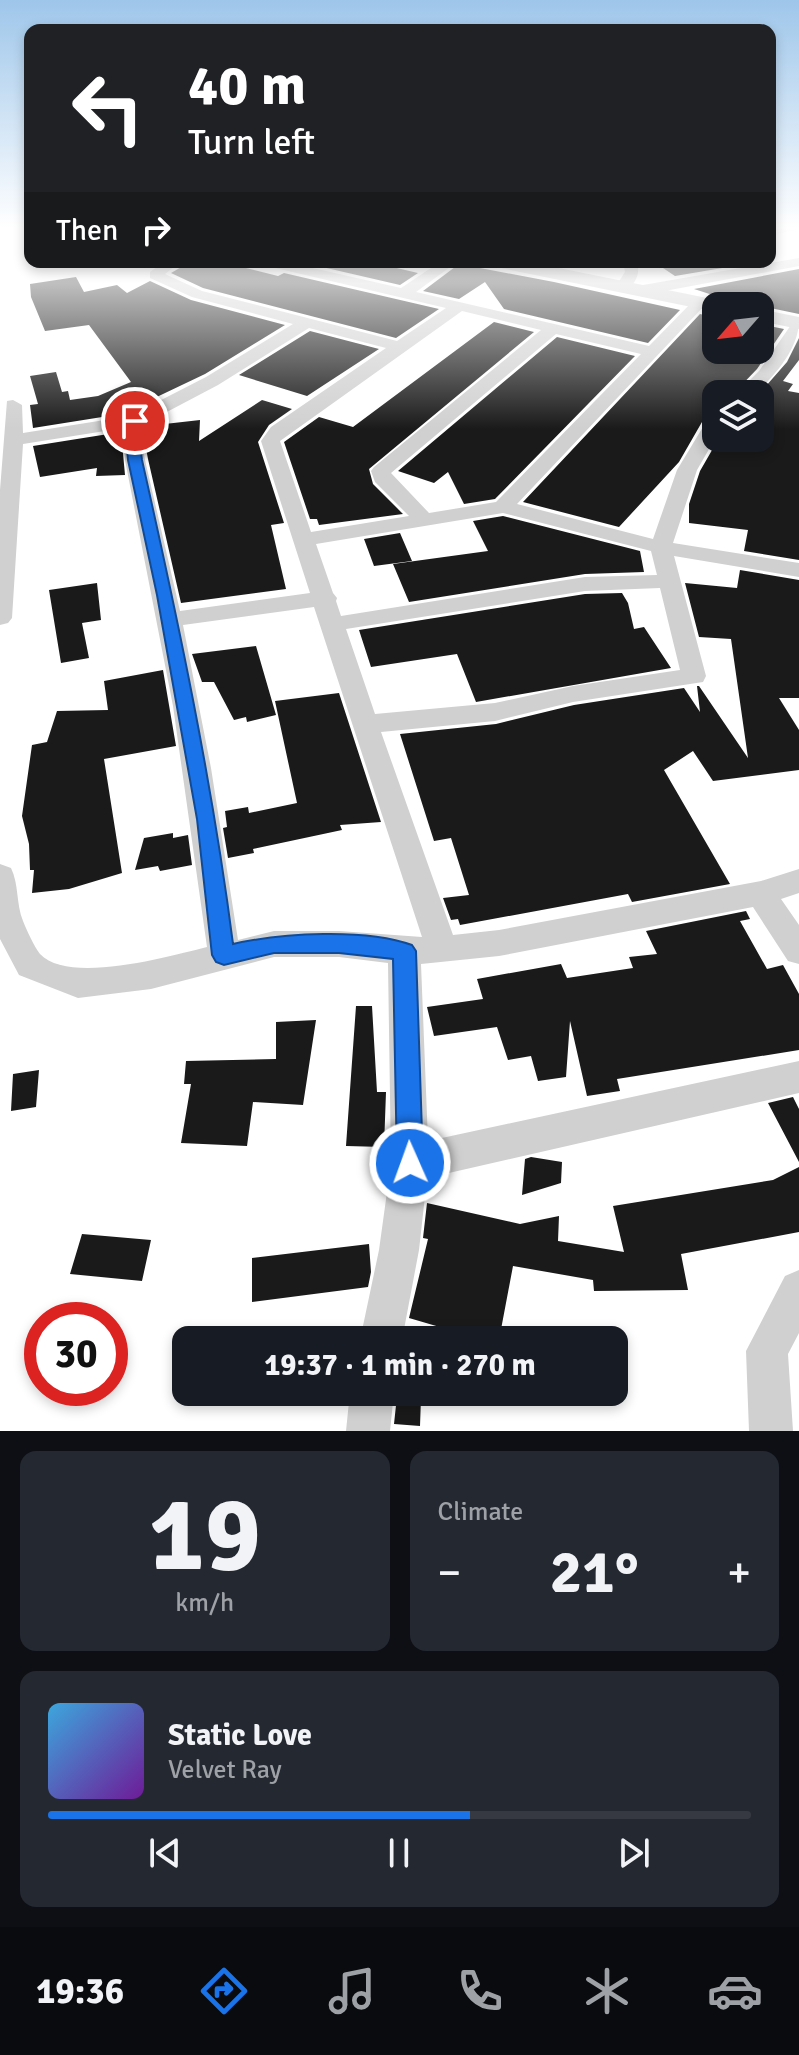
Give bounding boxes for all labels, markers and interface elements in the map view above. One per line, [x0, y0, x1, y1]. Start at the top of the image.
text: 40 m [188, 51, 306, 120]
icon: left [56, 56, 160, 160]
text: Turn left [188, 120, 315, 165]
icon: right [134, 208, 178, 252]
text: Then [56, 212, 118, 249]
north arrow [702, 292, 774, 364]
map controls [702, 292, 774, 452]
button: layers [702, 380, 774, 452]
pin [101, 387, 169, 455]
icon: arrive [113, 399, 157, 443]
position arrow [368, 1121, 452, 1205]
speed limit sign: 30 [24, 1302, 128, 1406]
text: 19:37 · 1 min · 270 m [264, 1347, 536, 1384]
text: 19 [149, 1471, 261, 1599]
text: Climate [438, 1496, 523, 1528]
text: 21° [550, 1536, 639, 1610]
text: − [438, 1546, 461, 1600]
text: + [727, 1546, 751, 1600]
text: km/h [175, 1587, 234, 1619]
text: Static Love [168, 1717, 312, 1754]
text: Velvet Ray [168, 1754, 282, 1786]
icon: previous [143, 1831, 187, 1875]
icon: pause [377, 1831, 421, 1875]
icon: next [612, 1831, 656, 1875]
icon: directions [196, 1963, 252, 2019]
icon: music [324, 1963, 380, 2019]
icon: phone [452, 1963, 508, 2019]
icon: climate [579, 1963, 635, 2019]
icon: car [707, 1963, 763, 2019]
text: 19:36 [36, 1969, 124, 2014]

